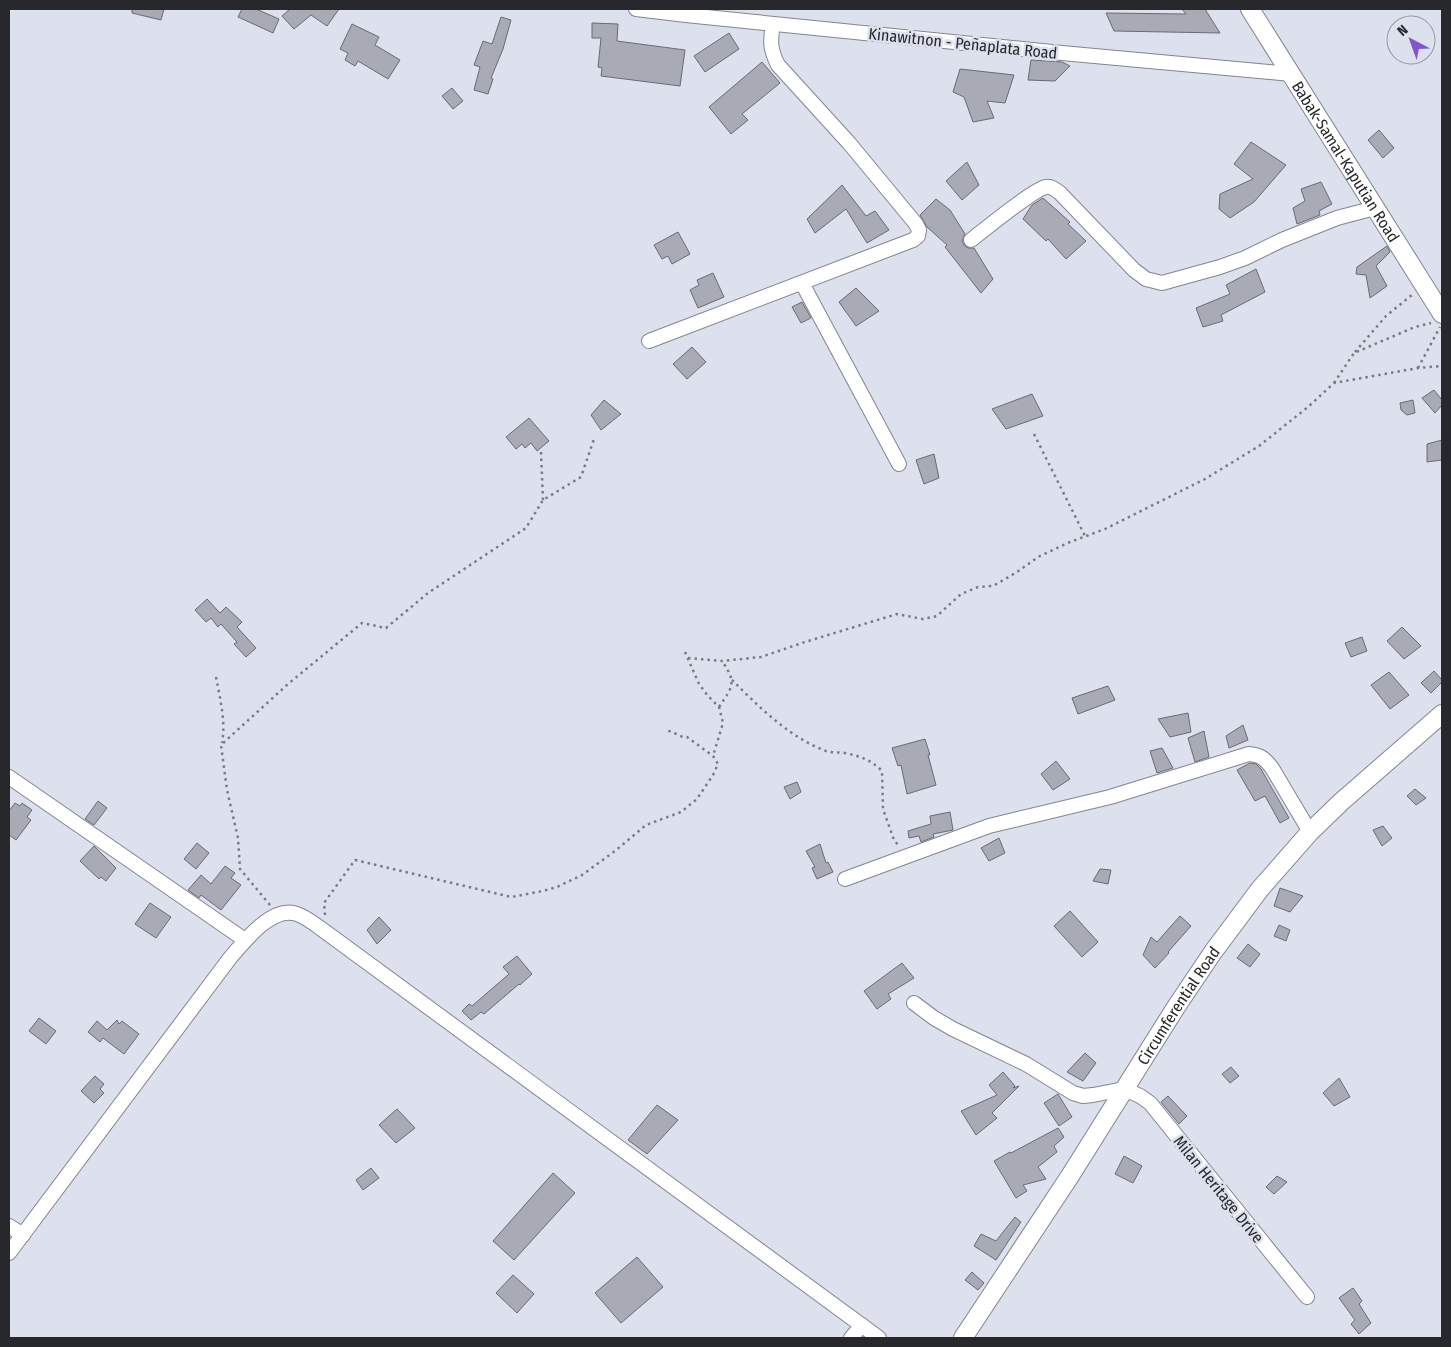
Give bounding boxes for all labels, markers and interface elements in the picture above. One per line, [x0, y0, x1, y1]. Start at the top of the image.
north arrow [1386, 15, 1436, 65]
text: N [1394, 21, 1412, 40]
street label: Kinawitnon - Peñaplata Road [868, 24, 1058, 63]
street label: Babak-Samal-Kaputian Road [1288, 78, 1403, 246]
street label: Circumferential Road [1133, 943, 1224, 1068]
street label: Milan Heritage Drive [1170, 1132, 1268, 1247]

